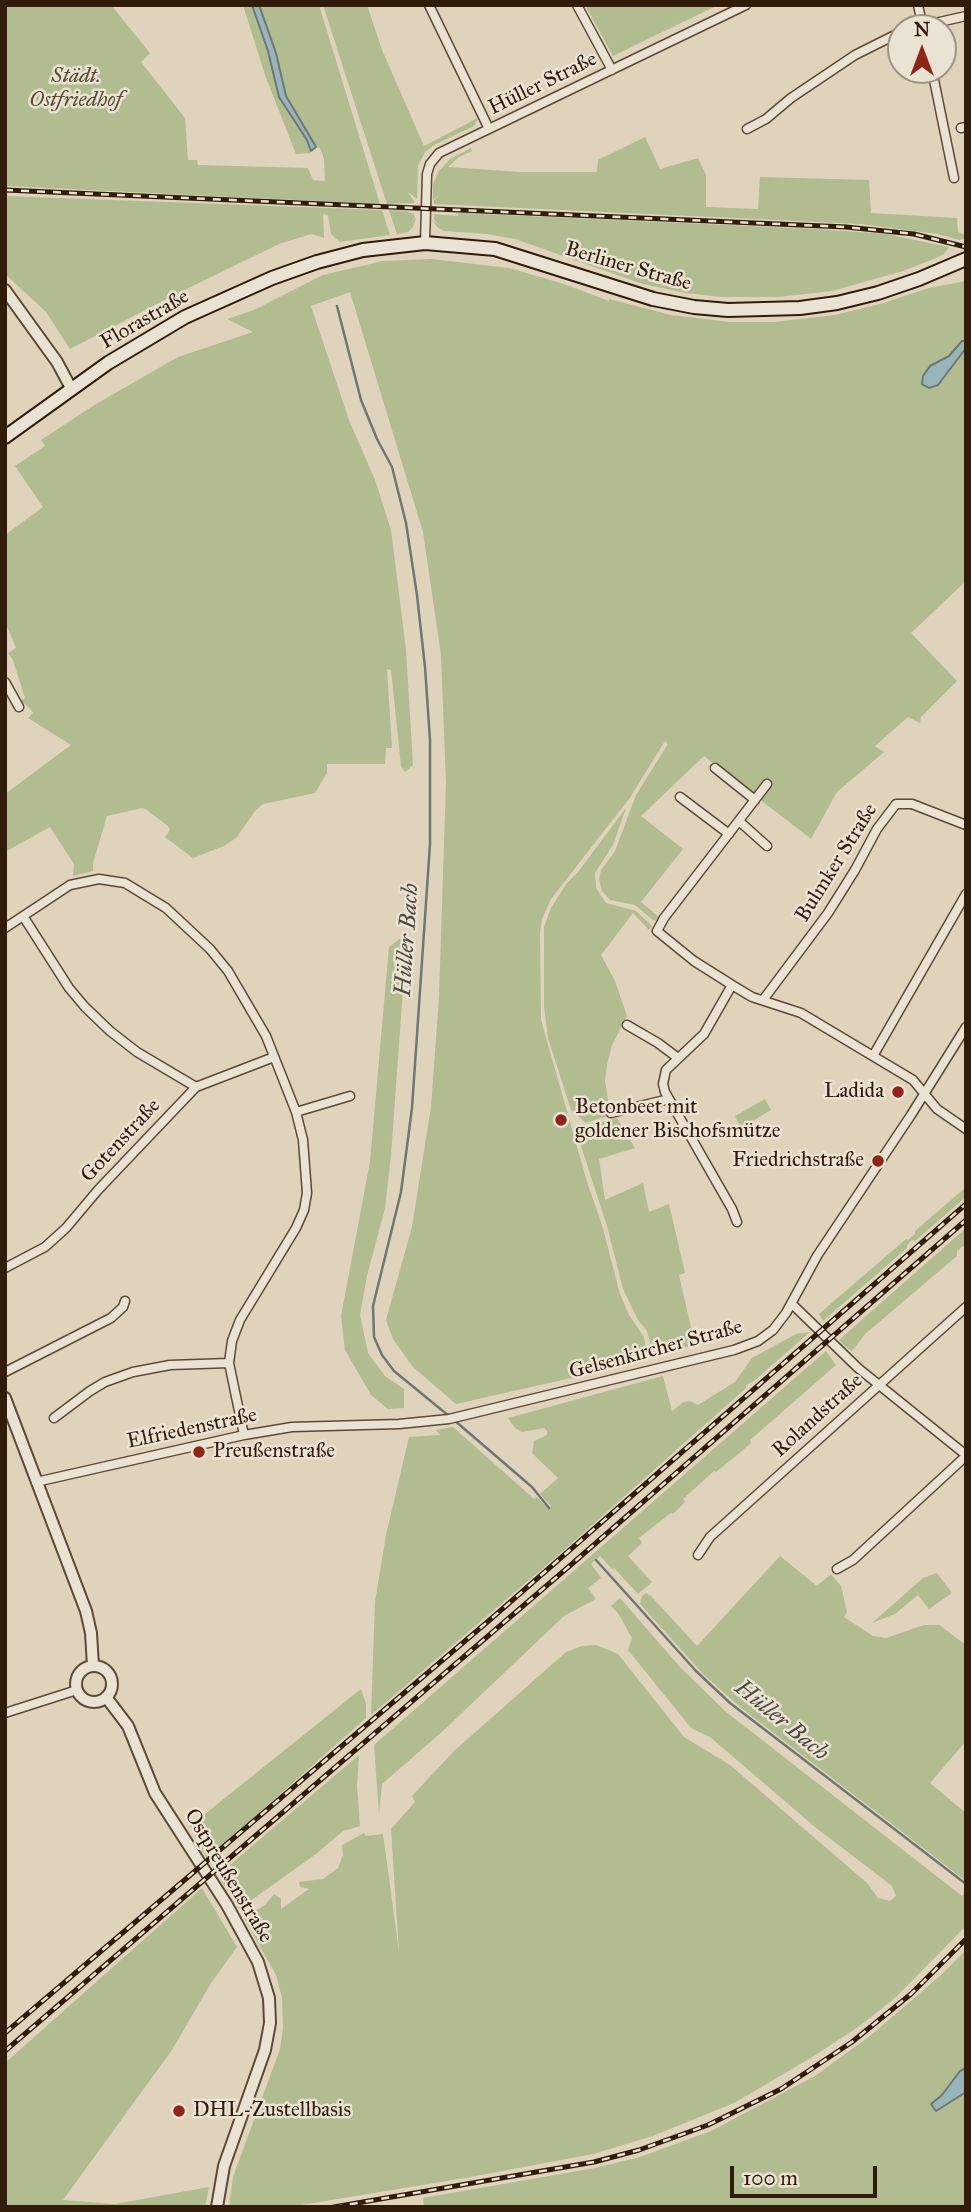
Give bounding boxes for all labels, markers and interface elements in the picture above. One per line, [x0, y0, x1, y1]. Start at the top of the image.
north arrow [887, 14, 957, 84]
text: N [914, 18, 930, 41]
street label: Hüller Straße [485, 47, 601, 121]
park label: Städt. Ostfriedhof [30, 64, 122, 114]
street label: Berliner Straße [562, 237, 694, 297]
street label: Florastraße [96, 285, 194, 355]
street label: Bulmker Straße [791, 799, 883, 927]
water label: Hüller Bach [390, 883, 426, 997]
place label: Ladida [824, 1079, 884, 1105]
marker: Ladida [890, 1084, 906, 1100]
street label: Gotenstraße [76, 1094, 166, 1188]
place label: Betonbeet mit goldener Bischofsmütze [575, 1095, 781, 1145]
marker: Betonbeet mit goldener Bischofsmütze [553, 1112, 569, 1128]
place label: Friedrichstraße [732, 1148, 864, 1174]
marker: Friedrichstraße [870, 1153, 886, 1169]
street label: Gelsenkircher Straße [567, 1315, 745, 1385]
street label: Rolandstraße [768, 1369, 868, 1463]
street label: Elfriedenstraße [125, 1403, 259, 1455]
place label: Preußenstraße [213, 1439, 335, 1465]
marker: Preußenstraße [191, 1444, 207, 1460]
water label: Hüller Bach [728, 1675, 834, 1767]
street label: Ostpreußenstraße [178, 1805, 278, 1947]
place label: DHL-Zustellbasis [193, 2098, 351, 2124]
marker: DHL-Zustellbasis [171, 2103, 187, 2119]
scale bar [733, 2152, 880, 2196]
text: 100 m [743, 2165, 798, 2191]

